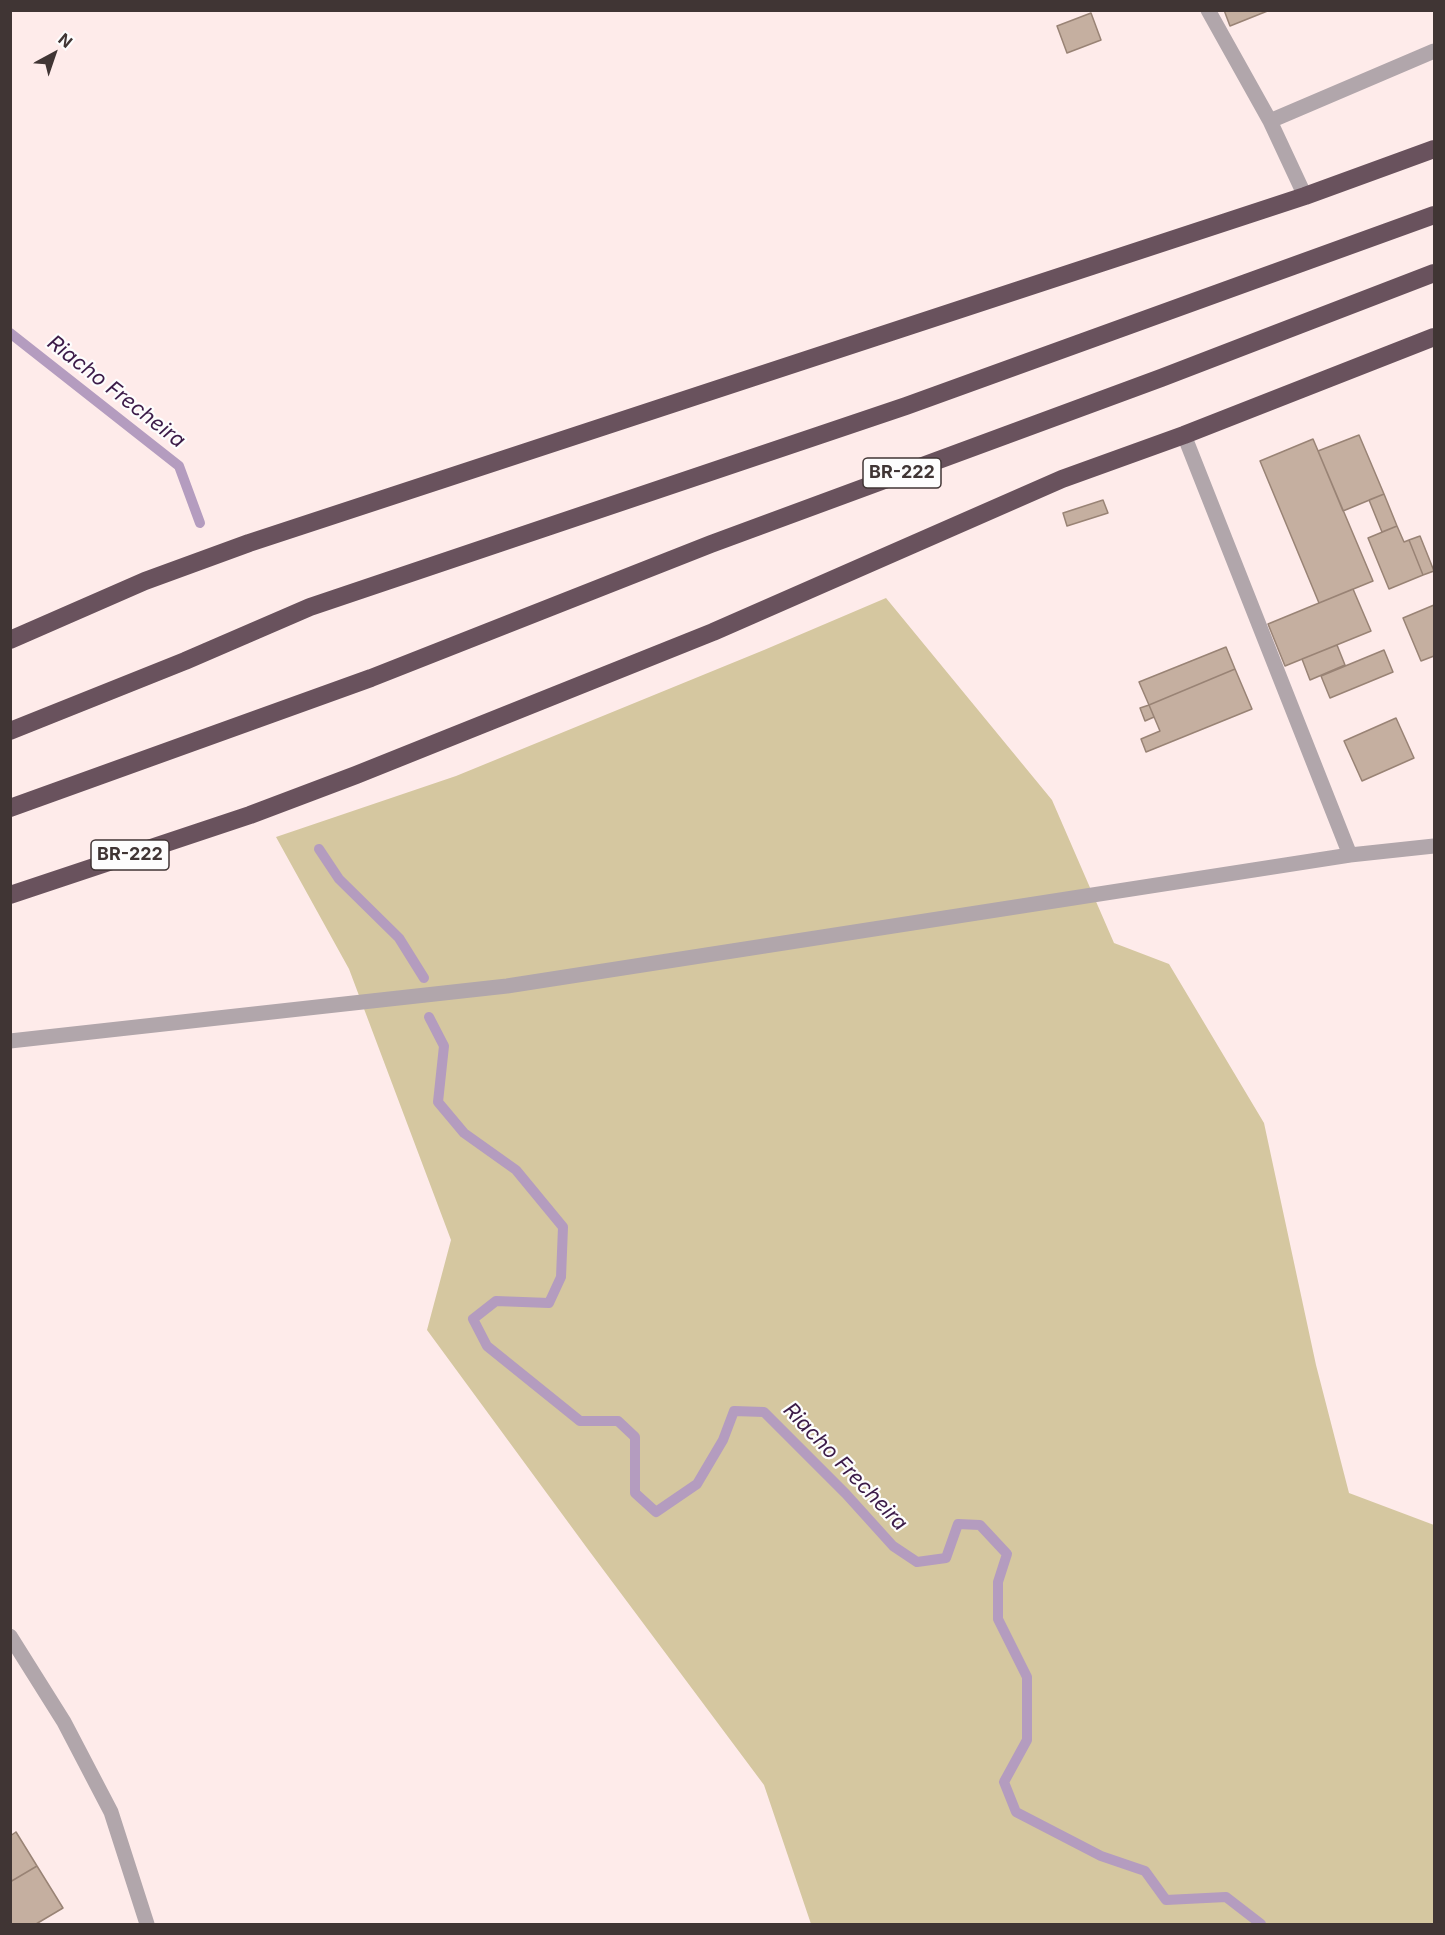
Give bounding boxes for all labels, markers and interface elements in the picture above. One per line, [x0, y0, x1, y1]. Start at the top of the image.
north arrow [24, 24, 84, 84]
text: N [54, 29, 77, 52]
water label: Riacho Frecheira [42, 330, 190, 454]
road number: BR-222 [863, 458, 941, 488]
road number: BR-222 [91, 840, 169, 870]
water label: Riacho Frecheira [778, 1398, 912, 1536]

